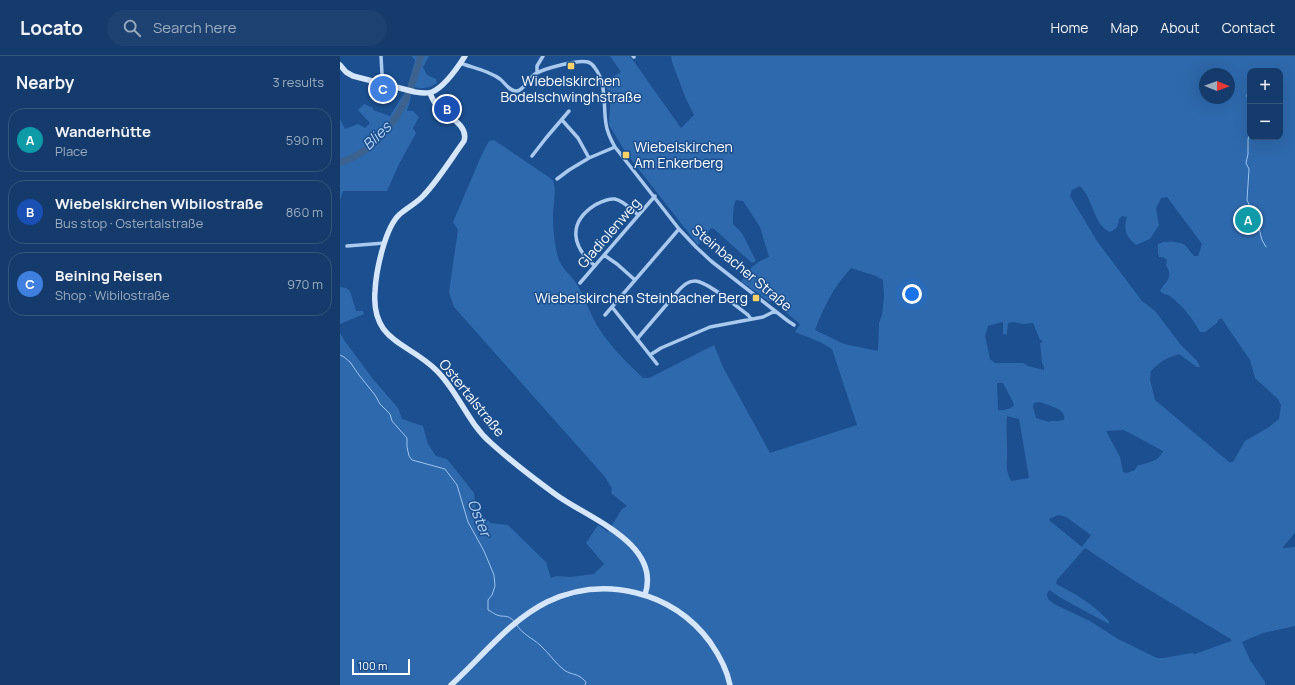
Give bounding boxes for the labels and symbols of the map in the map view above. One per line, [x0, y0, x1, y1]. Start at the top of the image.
marker: Wiebelskirchen Bodelschwinghstraße [566, 61, 576, 71]
north arrow [1199, 68, 1235, 104]
place label: Wiebelskirchen Bodelschwinghstraße [500, 71, 642, 106]
pin: C [370, 74, 396, 104]
pin: B [434, 94, 460, 124]
water label: Blies [358, 116, 397, 155]
place label: Wiebelskirchen Am Enkerberg [634, 137, 733, 172]
marker: Wiebelskirchen Am Enkerberg [621, 150, 631, 160]
street label: Gladiolenweg [573, 194, 644, 272]
pin: A [1235, 205, 1261, 235]
street label: Steinbacher Straße [688, 220, 796, 315]
your location [902, 284, 922, 304]
place label: Wiebelskirchen Steinbacher Berg [535, 288, 748, 307]
marker: Wiebelskirchen Steinbacher Berg [751, 293, 761, 303]
street label: Ostertalstraße [435, 355, 510, 440]
water label: Oster [462, 496, 497, 542]
scale bar [352, 657, 410, 676]

